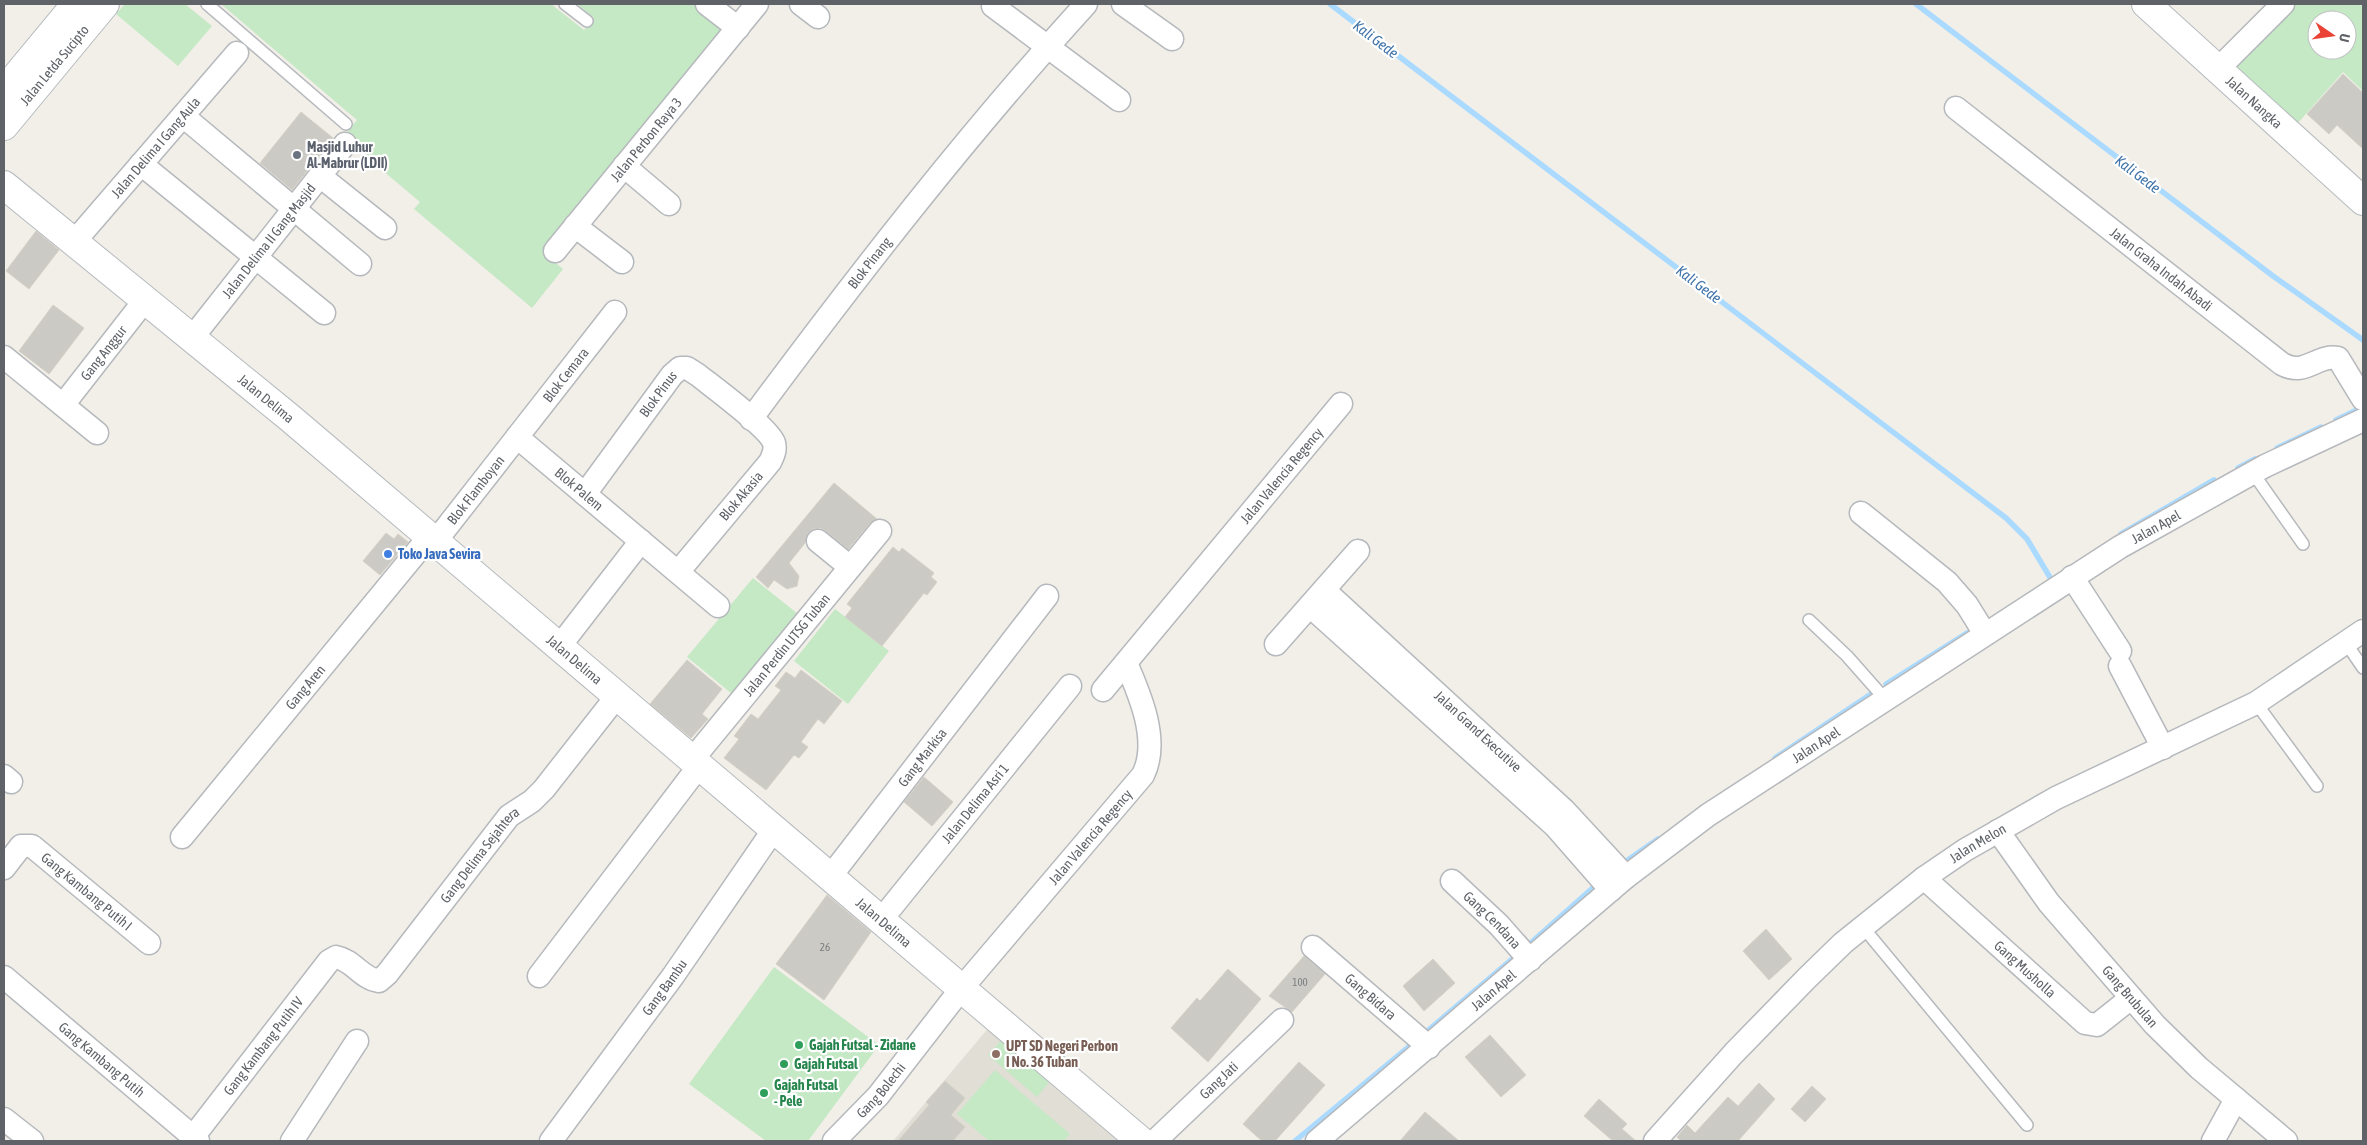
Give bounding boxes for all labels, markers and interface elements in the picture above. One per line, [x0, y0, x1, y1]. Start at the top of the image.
north arrow [2307, 10, 2357, 60]
water label: Kali Gede [1350, 17, 1402, 62]
street label: Jalan Letda Sucipto [17, 22, 92, 108]
text: U [2336, 32, 2353, 44]
street label: Jalan Nangka [2223, 73, 2285, 132]
street label: Jalan Delima I Gang Aula [108, 94, 203, 201]
street label: Jalan Perbon Raya 3 [607, 94, 685, 185]
place label: Masjid Luhur Al-Mabrur (LDII) [306, 139, 388, 171]
marker: Masjid Luhur Al-Mabrur (LDII) [291, 149, 303, 161]
water label: Kali Gede [2112, 152, 2164, 197]
street label: Jalan Delima II Gang Masjid [219, 180, 319, 301]
street label: Jalan Graha Indah Abadi [2107, 224, 2215, 314]
street label: Blok Pinang [844, 234, 895, 292]
water label: Kali Gede [1673, 262, 1725, 307]
street label: Gang Anggur [77, 322, 130, 384]
street label: Blok Cemara [539, 345, 592, 405]
street label: Blok Pinus [636, 367, 680, 420]
street label: Jalan Delima [235, 371, 297, 426]
street label: Jalan Valencia Regency [1237, 424, 1326, 527]
street label: Blok Flamboyan [444, 452, 508, 528]
street label: Blok Palem [552, 464, 606, 514]
street label: Blok Akasia [716, 468, 766, 524]
street label: Jalan Apel [2129, 507, 2184, 547]
place label: Toko Java Sevira [398, 546, 481, 562]
marker: Toko Java Sevira [382, 548, 394, 560]
street label: Jalan Perdin UTSG Tuban [740, 590, 833, 699]
street label: Jalan Delima [543, 632, 605, 688]
street label: Gang Aren [282, 662, 328, 713]
street label: Jalan Grand Executive [1431, 687, 1525, 775]
street label: Jalan Apel [1789, 723, 1843, 766]
street label: Gang Markisa [895, 725, 950, 790]
street label: Jalan Delima Asri 1 [938, 760, 1012, 846]
street label: Jalan Valencia Regency [1045, 786, 1135, 888]
street label: Gang Delima Sejahtera [437, 804, 522, 906]
street label: Jalan Melon [1946, 820, 2009, 866]
street label: Gang Kambang Putih I [38, 849, 135, 934]
street label: Gang Cendana [1460, 888, 1524, 952]
street label: Jalan Delima [853, 894, 915, 950]
street label: Gang Musholla [1991, 937, 2059, 1001]
house number: 26 [820, 941, 830, 953]
street label: Gang Bambu [639, 956, 690, 1018]
street label: Gang Brubulan [2099, 962, 2161, 1031]
street label: Jalan Apel [1468, 967, 1519, 1014]
street label: Gang Bidara [1342, 970, 1399, 1023]
house number: 100 [1292, 976, 1308, 988]
street label: Gang Kambang Putih IV [220, 994, 306, 1098]
street label: Gang Kambang Putih [56, 1019, 148, 1100]
place label: Gajah Futsal - Zidane [809, 1037, 916, 1053]
place label: UPT SD Negeri Perbon I No. 36 Tuban [1006, 1038, 1118, 1070]
marker: Gajah Futsal - Zidane [793, 1039, 805, 1051]
marker: UPT SD Negeri Perbon I No. 36 Tuban [990, 1048, 1002, 1060]
place label: Gajah Futsal [794, 1056, 858, 1072]
marker: Gajah Futsal [778, 1058, 790, 1070]
street label: Gang Jati [1196, 1058, 1241, 1102]
street label: Gang Bolechi [853, 1060, 909, 1121]
place label: Gajah Futsal - Pele [774, 1077, 838, 1109]
marker: Gajah Futsal - Pele [758, 1087, 770, 1099]

